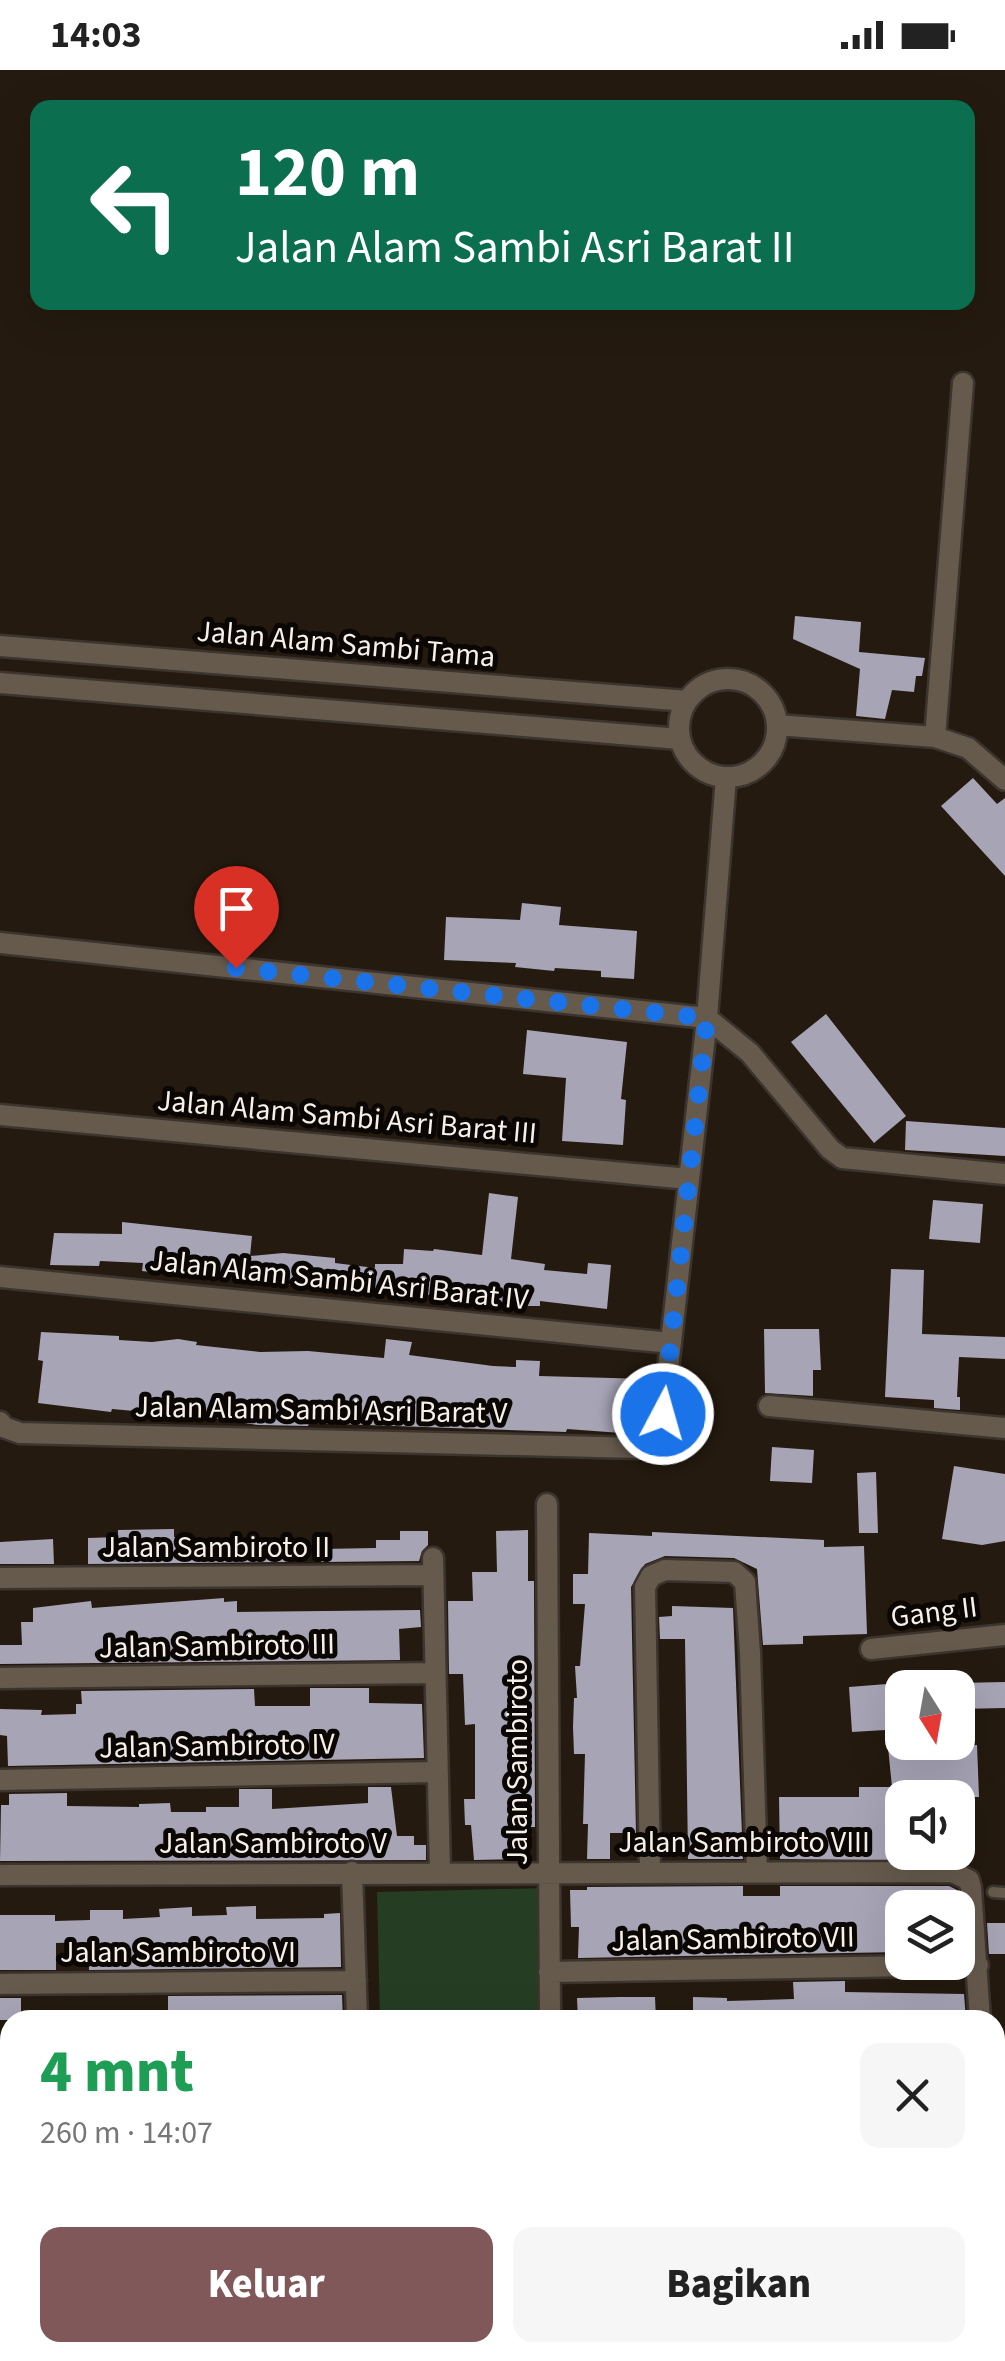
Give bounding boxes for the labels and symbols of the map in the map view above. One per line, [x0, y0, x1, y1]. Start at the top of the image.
street label: Jalan Alam Sambi Tama [195, 610, 497, 678]
pin [194, 866, 279, 969]
street label: Jalan Alam Sambi Asri Barat III [155, 1079, 539, 1155]
street label: Jalan Alam Sambi Asri Barat IV [148, 1239, 531, 1321]
position arrow [611, 1362, 715, 1466]
street label: Jalan Alam Sambi Asri Barat V [134, 1385, 508, 1435]
street label: Jalan Sambiroto II [102, 1526, 330, 1569]
street label: Gang II [888, 1585, 980, 1639]
street label: Jalan Sambiroto III [99, 1622, 335, 1670]
street label: Jalan Sambiroto [496, 1659, 539, 1865]
north arrow [885, 1670, 975, 1760]
street label: Jalan Sambiroto IV [99, 1722, 336, 1770]
street label: Jalan Sambiroto VIII [618, 1821, 870, 1864]
street label: Jalan Sambiroto V [159, 1822, 388, 1865]
street label: Jalan Sambiroto VII [611, 1915, 855, 1963]
street label: Jalan Sambiroto VI [60, 1931, 296, 1974]

